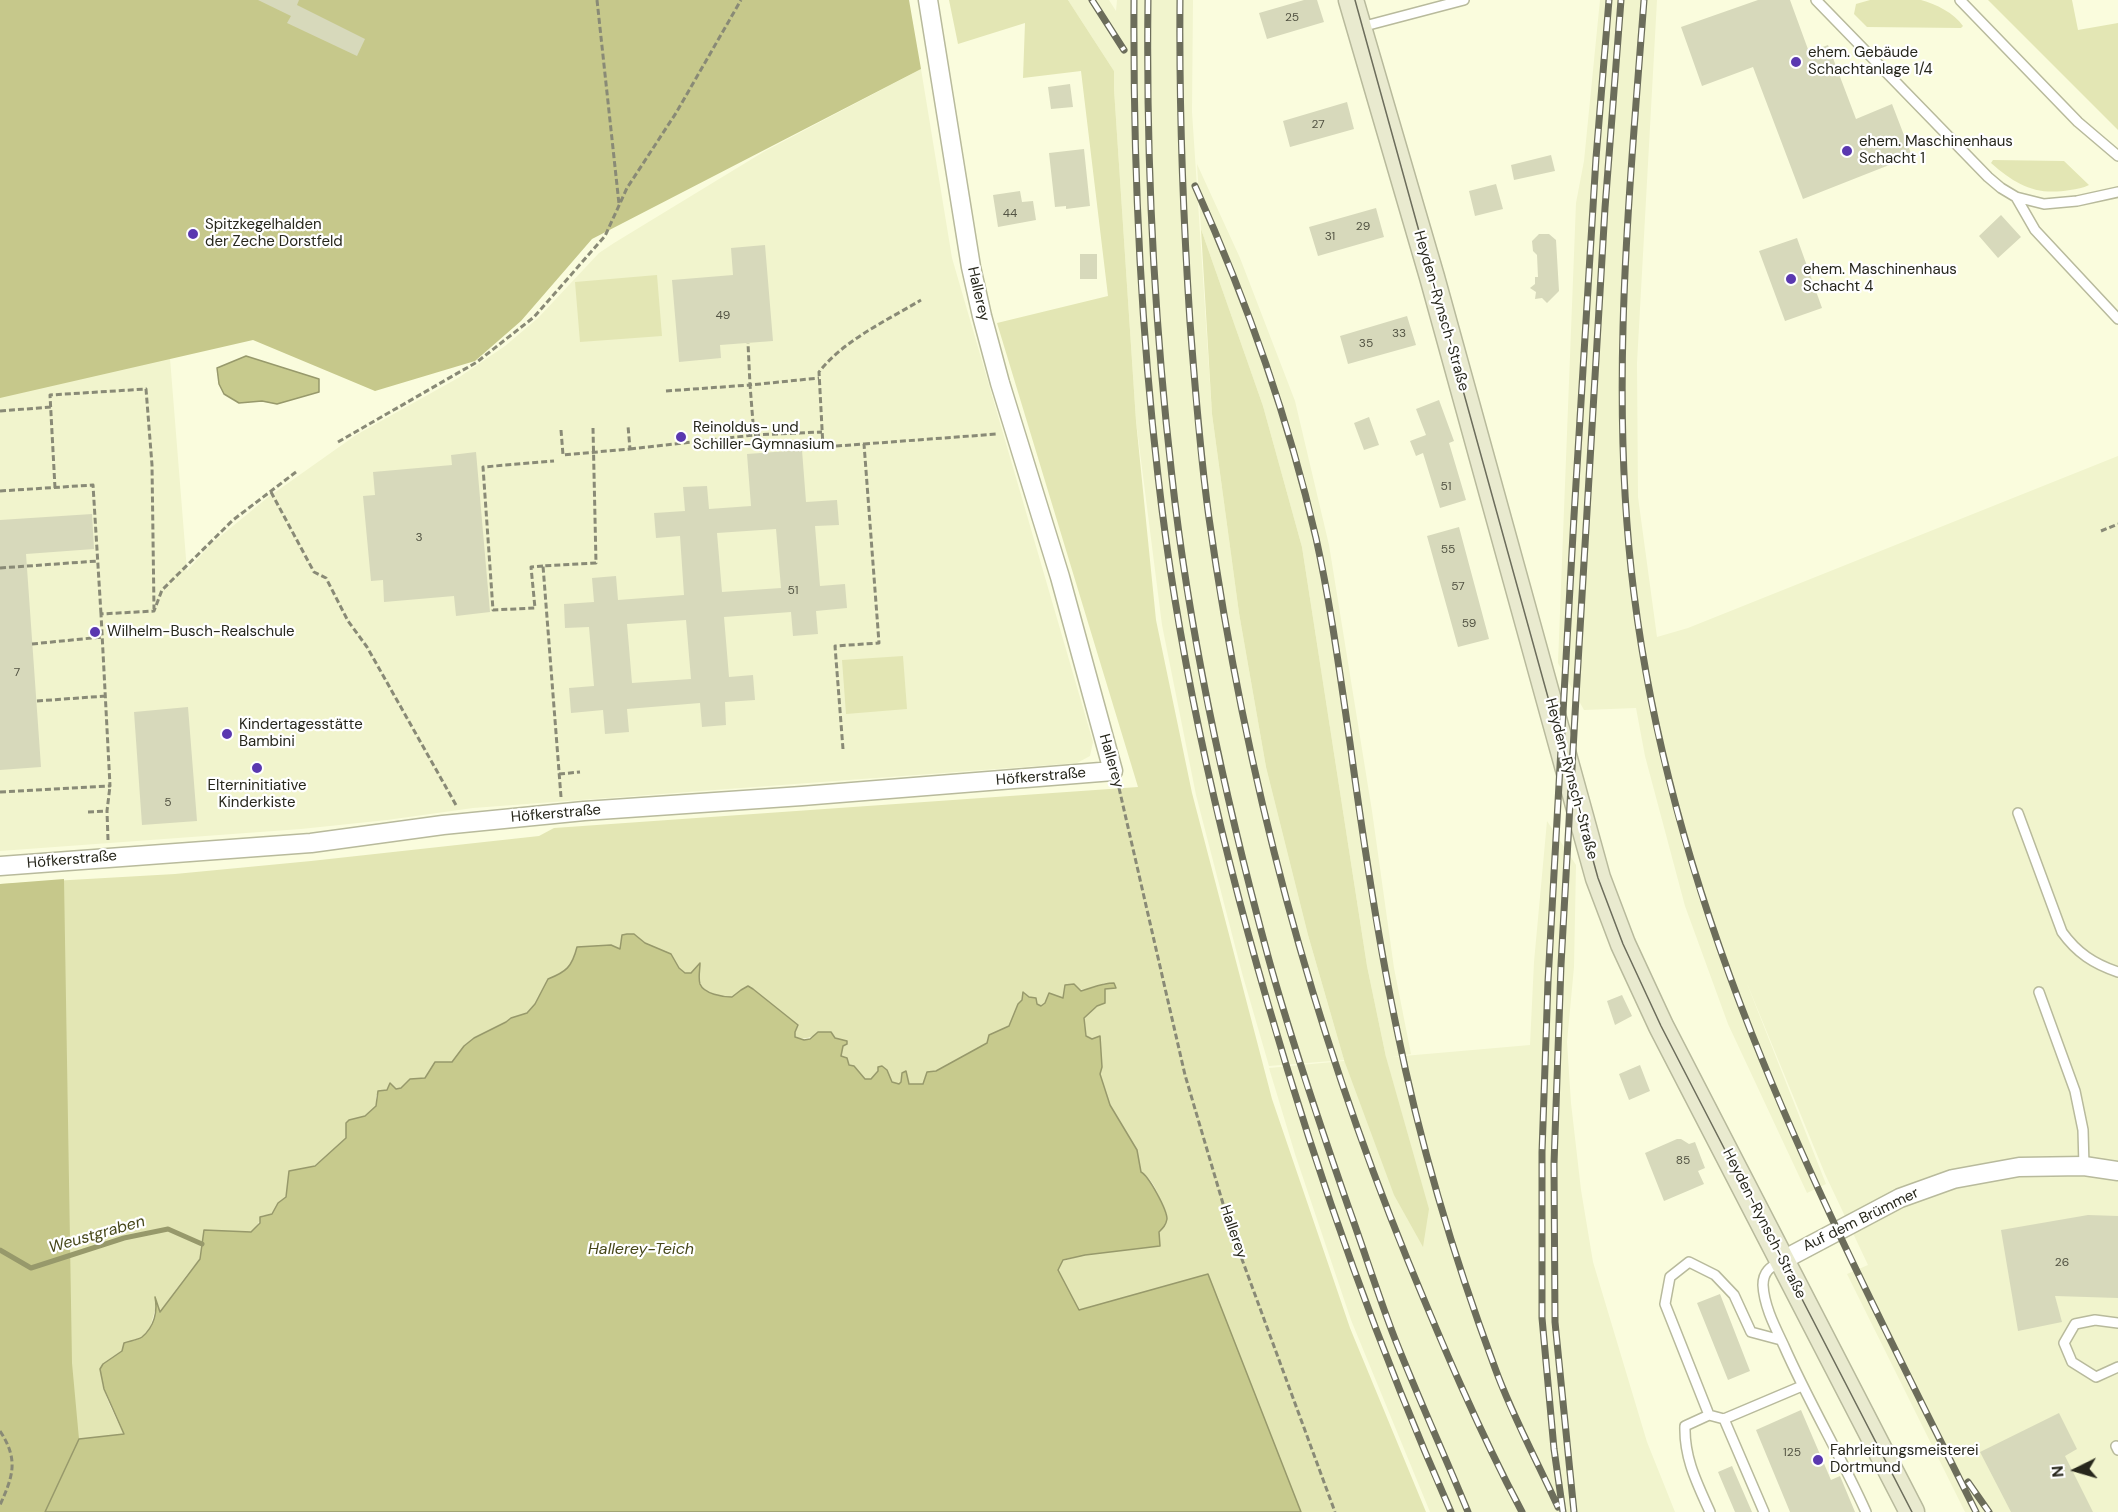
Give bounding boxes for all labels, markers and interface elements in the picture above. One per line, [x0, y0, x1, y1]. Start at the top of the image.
house number: 25 [1285, 11, 1299, 25]
place label: ehem. Gebäude Schachtanlage 1/4 [1808, 44, 1933, 79]
marker: ehem. Gebäude Schachtanlage 1/4 [1789, 55, 1803, 69]
house number: 27 [1311, 118, 1325, 132]
place label: ehem. Maschinenhaus Schacht 1 [1859, 133, 2013, 168]
marker: ehem. Maschinenhaus Schacht 1 [1840, 144, 1854, 158]
house number: 44 [1003, 207, 1017, 221]
place label: Spitzkegelhalden der Zeche Dorstfeld [205, 216, 343, 251]
house number: 29 [1356, 220, 1370, 234]
marker: Spitzkegelhalden der Zeche Dorstfeld [186, 227, 200, 241]
street label: Heyden-Rynsch-Straße [1409, 229, 1473, 393]
house number: 31 [1325, 230, 1335, 244]
place label: ehem. Maschinenhaus Schacht 4 [1803, 261, 1957, 296]
street label: Hallerey [963, 265, 993, 323]
marker: ehem. Maschinenhaus Schacht 4 [1784, 272, 1798, 286]
house number: 49 [716, 309, 730, 323]
house number: 33 [1392, 327, 1406, 341]
house number: 35 [1359, 337, 1373, 351]
place label: Reinoldus- und Schiller-Gymnasium [693, 419, 834, 454]
marker: Reinoldus- und Schiller-Gymnasium [674, 430, 688, 444]
house number: 51 [1440, 480, 1452, 494]
house number: 3 [415, 531, 423, 545]
house number: 55 [1441, 543, 1455, 557]
house number: 57 [1451, 580, 1465, 594]
house number: 51 [787, 584, 799, 598]
house number: 59 [1462, 617, 1476, 631]
place label: Wilhelm-Busch-Realschule [107, 623, 295, 641]
marker: Wilhelm-Busch-Realschule [88, 625, 102, 639]
house number: 7 [14, 666, 20, 680]
street label: Heyden-Rynsch-Straße [1541, 697, 1601, 861]
place label: Kindertagesstätte Bambini [239, 716, 363, 751]
marker: Kindertagesstätte Bambini [220, 727, 234, 741]
street label: Hallerey [1095, 732, 1127, 790]
marker: Elterninitiative Kinderkiste [250, 761, 264, 775]
street label: Höfkerstraße [995, 764, 1087, 790]
place label: Elterninitiative Kinderkiste [208, 777, 306, 812]
house number: 5 [164, 796, 172, 810]
street label: Höfkerstraße [510, 801, 602, 827]
street label: Höfkerstraße [26, 847, 118, 873]
street label: Heyden-Rynsch-Straße [1718, 1146, 1810, 1302]
house number: 85 [1676, 1154, 1690, 1168]
street label: Auf dem Brümmer [1800, 1184, 1922, 1256]
street label: Hallerey [1215, 1203, 1251, 1261]
water label: Weustgraben [47, 1212, 147, 1258]
water label: Hallerey-Teich [588, 1240, 694, 1260]
house number: 26 [2055, 1256, 2069, 1270]
north arrow [2046, 1440, 2106, 1500]
place label: Fahrleitungsmeisterei Dortmund [1830, 1442, 1979, 1477]
house number: 125 [1783, 1446, 1801, 1460]
marker: Fahrleitungsmeisterei Dortmund [1811, 1453, 1825, 1467]
text: N [2047, 1465, 2069, 1478]

